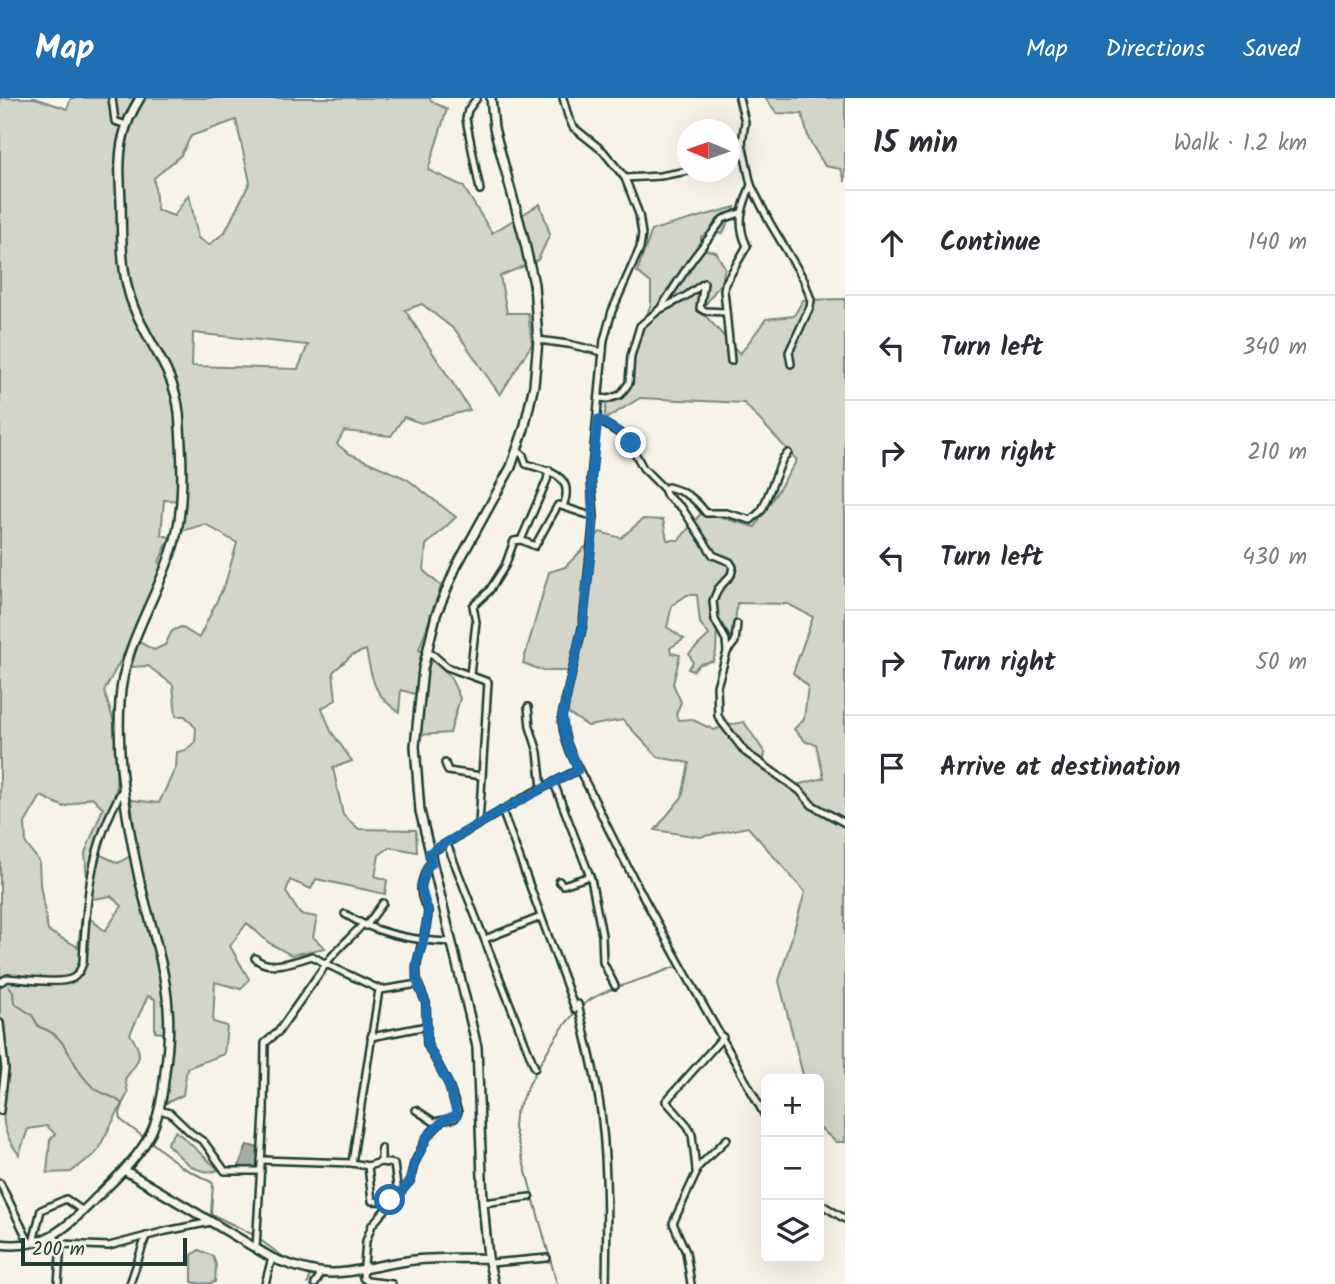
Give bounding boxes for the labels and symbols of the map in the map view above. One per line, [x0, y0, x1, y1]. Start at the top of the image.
north arrow [677, 119, 740, 182]
route end [615, 427, 646, 458]
route start [374, 1184, 405, 1215]
scale bar [21, 1235, 187, 1267]

